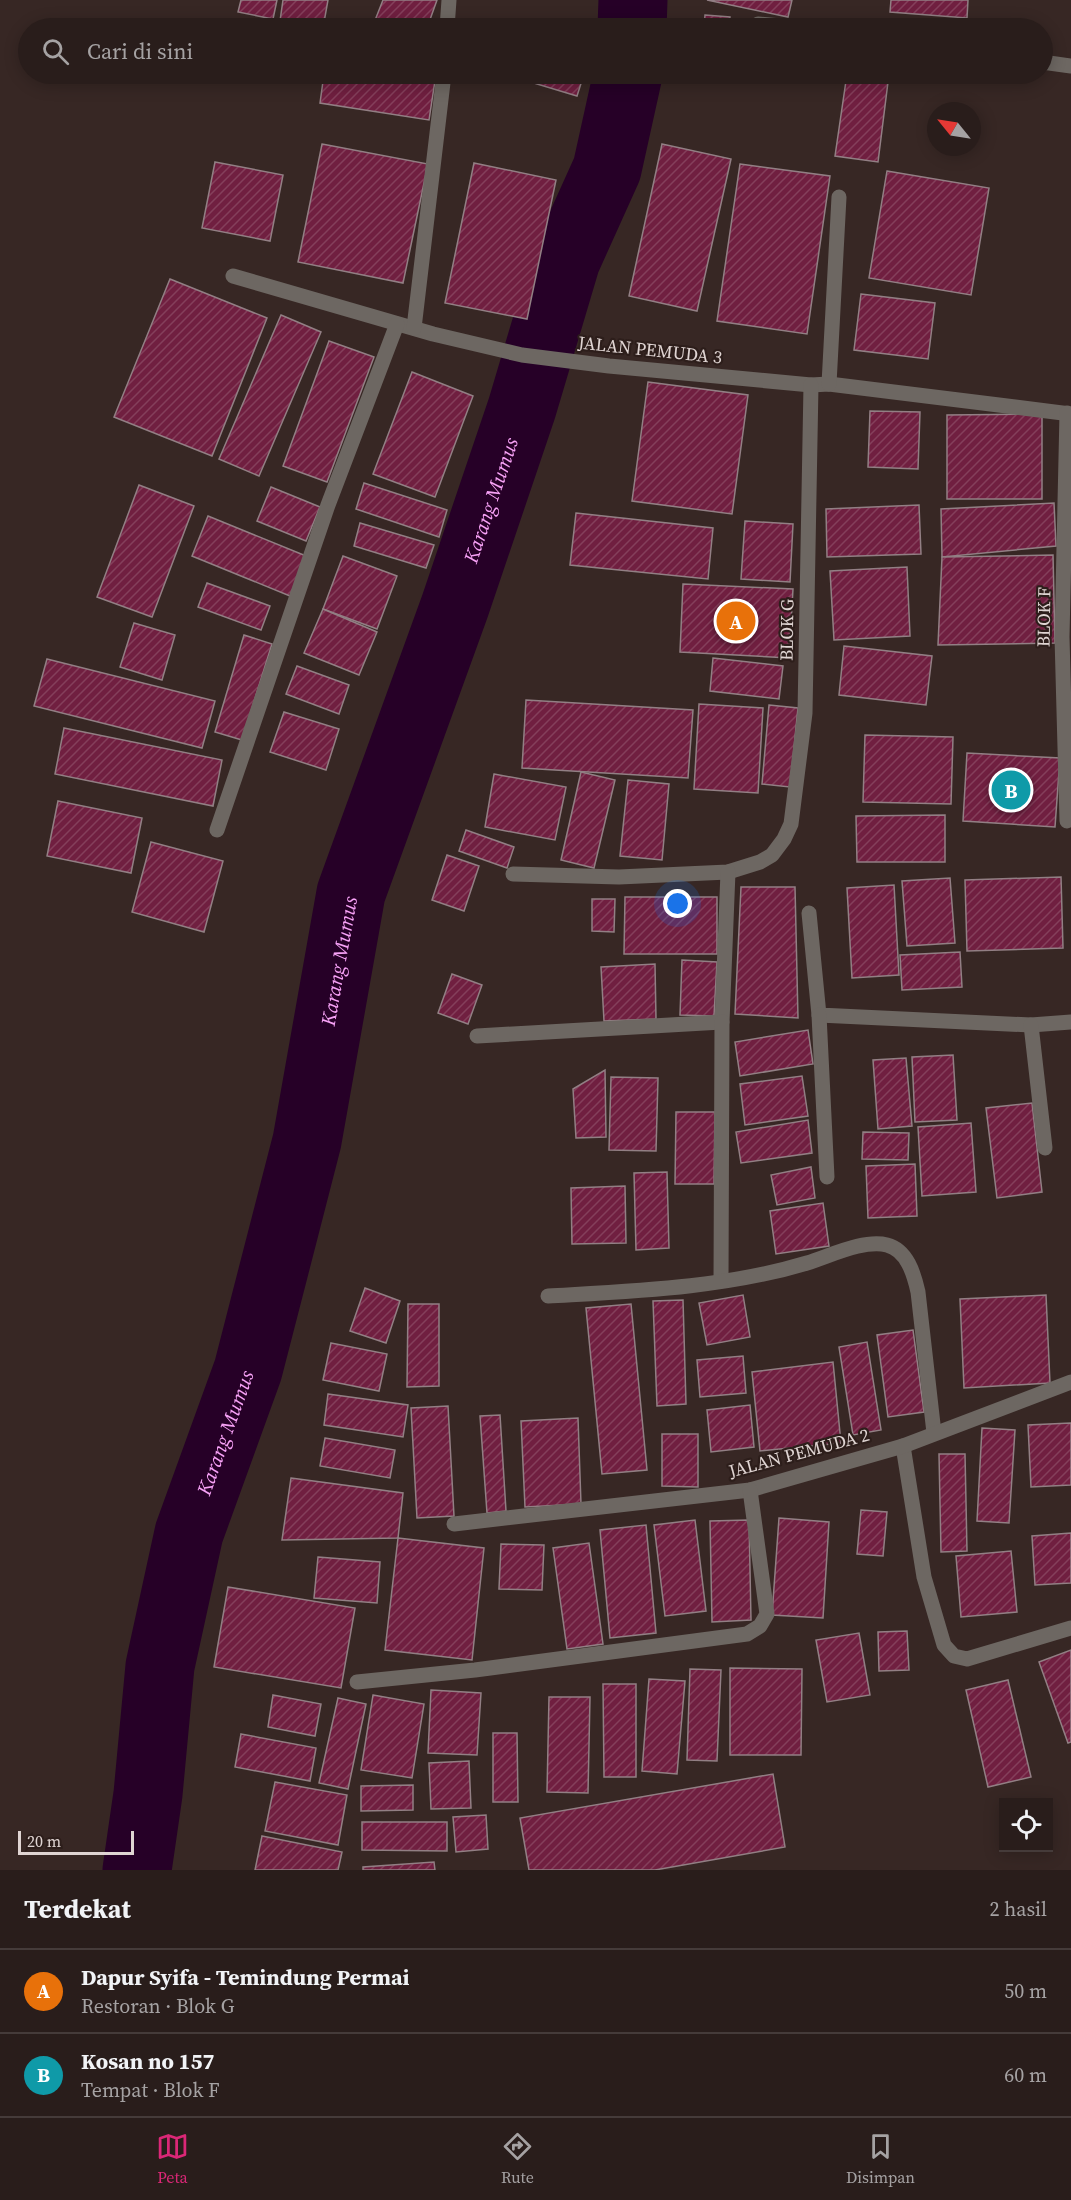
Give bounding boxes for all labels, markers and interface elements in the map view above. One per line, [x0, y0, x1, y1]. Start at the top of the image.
search box [18, 18, 1053, 84]
icon: search [39, 35, 72, 68]
text: Cari di sini [87, 36, 193, 66]
north arrow [927, 102, 981, 156]
street label: JALAN PEMUDA 3 [576, 329, 723, 370]
water label: Karang Mumus [456, 433, 525, 568]
street label: BLOK F [1030, 587, 1057, 647]
pin: A [716, 598, 756, 644]
street label: BLOK G [773, 599, 800, 661]
pin: B [992, 768, 1030, 812]
your location [663, 889, 692, 918]
water label: Karang Mumus [314, 894, 364, 1029]
water label: Karang Mumus [190, 1366, 261, 1500]
street label: JALAN PEMUDA 2 [725, 1422, 872, 1484]
map controls [999, 1798, 1053, 1852]
button: locate [999, 1798, 1053, 1852]
scale bar [18, 1828, 134, 1856]
text: 20 m [27, 1830, 61, 1852]
text: Terdekat [24, 1891, 131, 1927]
text: 2 hasil [990, 1895, 1047, 1923]
text: Dapur Syifa - Temindung Permai [81, 1962, 410, 1992]
text: A [37, 1977, 50, 2005]
text: 50 m [1004, 1977, 1047, 2005]
text: Restoran · Blok G [81, 1992, 234, 2020]
text: Kosan no 157 [81, 2046, 214, 2076]
text: B [37, 2061, 50, 2089]
text: 60 m [1004, 2061, 1047, 2089]
text: Tempat · Blok F [81, 2076, 220, 2104]
tab: Peta [156, 2130, 189, 2188]
tab: Rute [501, 2130, 534, 2188]
tab: Disimpan [846, 2130, 915, 2188]

